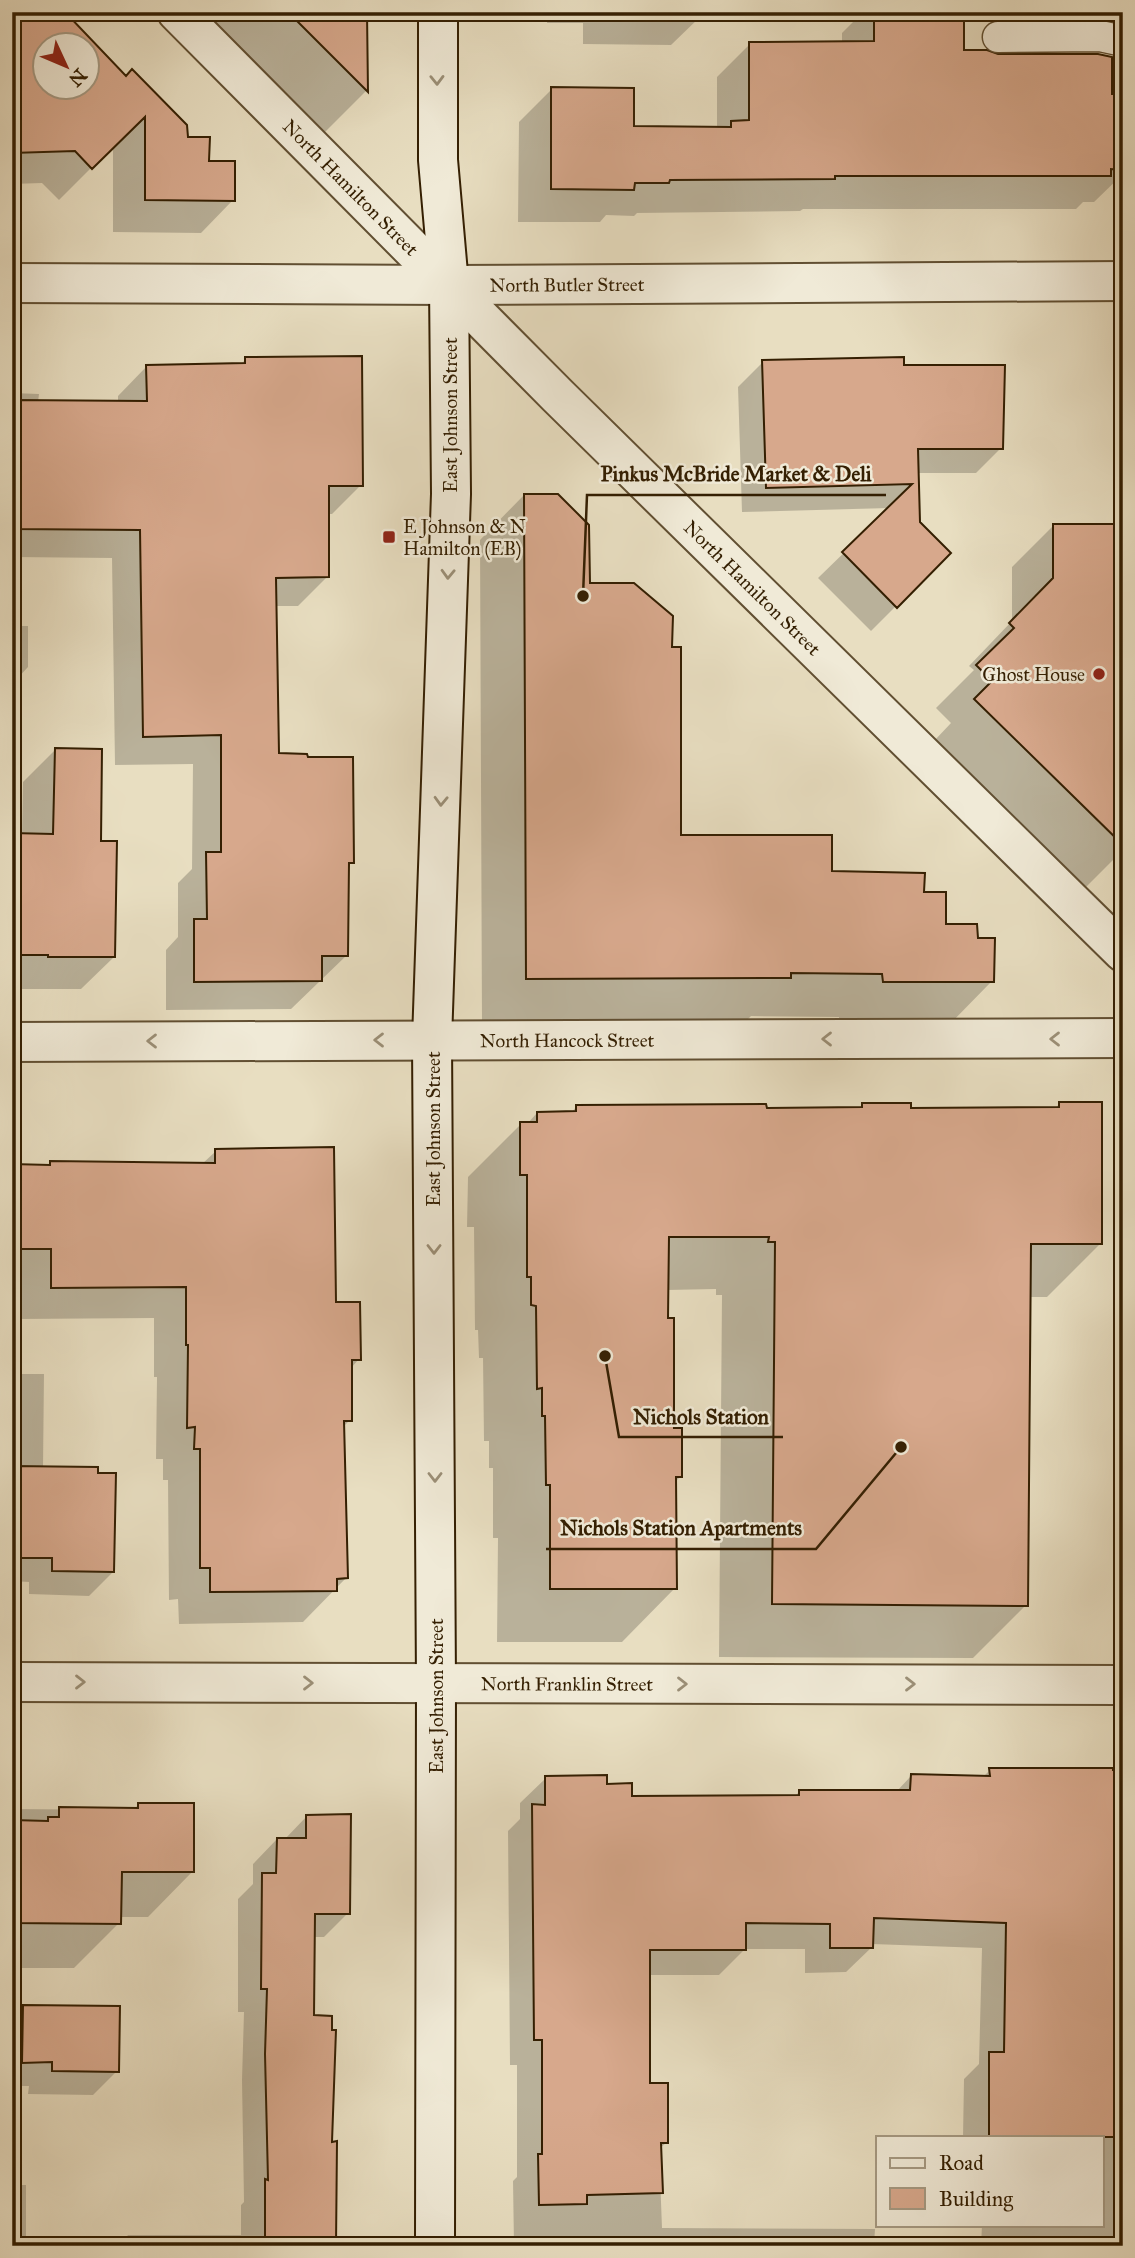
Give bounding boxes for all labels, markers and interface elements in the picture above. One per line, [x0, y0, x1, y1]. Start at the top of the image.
north arrow [32, 32, 102, 102]
text: N [64, 64, 92, 91]
one-way arrow [429, 76, 445, 86]
street label: North Hamilton Street [278, 115, 423, 261]
street label: North Butler Street [489, 273, 645, 297]
street label: East Johnson Street [439, 337, 463, 493]
callout: Pinkus McBride Market & Deli [587, 453, 886, 495]
text: Pinkus McBride Market & Deli [600, 461, 872, 487]
place label: E Johnson & N Hamilton (EB) [403, 515, 526, 561]
street label: North Hamilton Street [679, 516, 826, 660]
marker: E Johnson & N Hamilton (EB) [381, 529, 397, 545]
one-way arrow [440, 569, 456, 580]
place label: Ghost House [982, 663, 1085, 686]
marker: Ghost House [1091, 666, 1107, 682]
one-way arrow [433, 796, 448, 807]
street label: North Hancock Street [480, 1029, 655, 1052]
one-way arrow [821, 1031, 832, 1047]
one-way arrow [1049, 1031, 1059, 1047]
one-way arrow [373, 1032, 384, 1048]
one-way arrow [146, 1033, 156, 1049]
street label: East Johnson Street [422, 1051, 446, 1207]
one-way arrow [426, 1245, 442, 1255]
callout: Nichols Station [619, 1395, 783, 1437]
text: Nichols Station [633, 1404, 770, 1430]
one-way arrow [427, 1472, 443, 1483]
callout: Nichols Station Apartments [546, 1507, 816, 1549]
text: Nichols Station Apartments [560, 1515, 802, 1541]
street label: East Johnson Street [425, 1618, 449, 1774]
street label: North Franklin Street [481, 1672, 653, 1696]
one-way arrow [75, 1675, 86, 1690]
one-way arrow [303, 1675, 314, 1691]
one-way arrow [678, 1676, 688, 1692]
one-way arrow [905, 1676, 916, 1692]
legend [876, 2136, 1104, 2226]
text: Road [939, 2150, 984, 2176]
text: Building [939, 2186, 1013, 2212]

